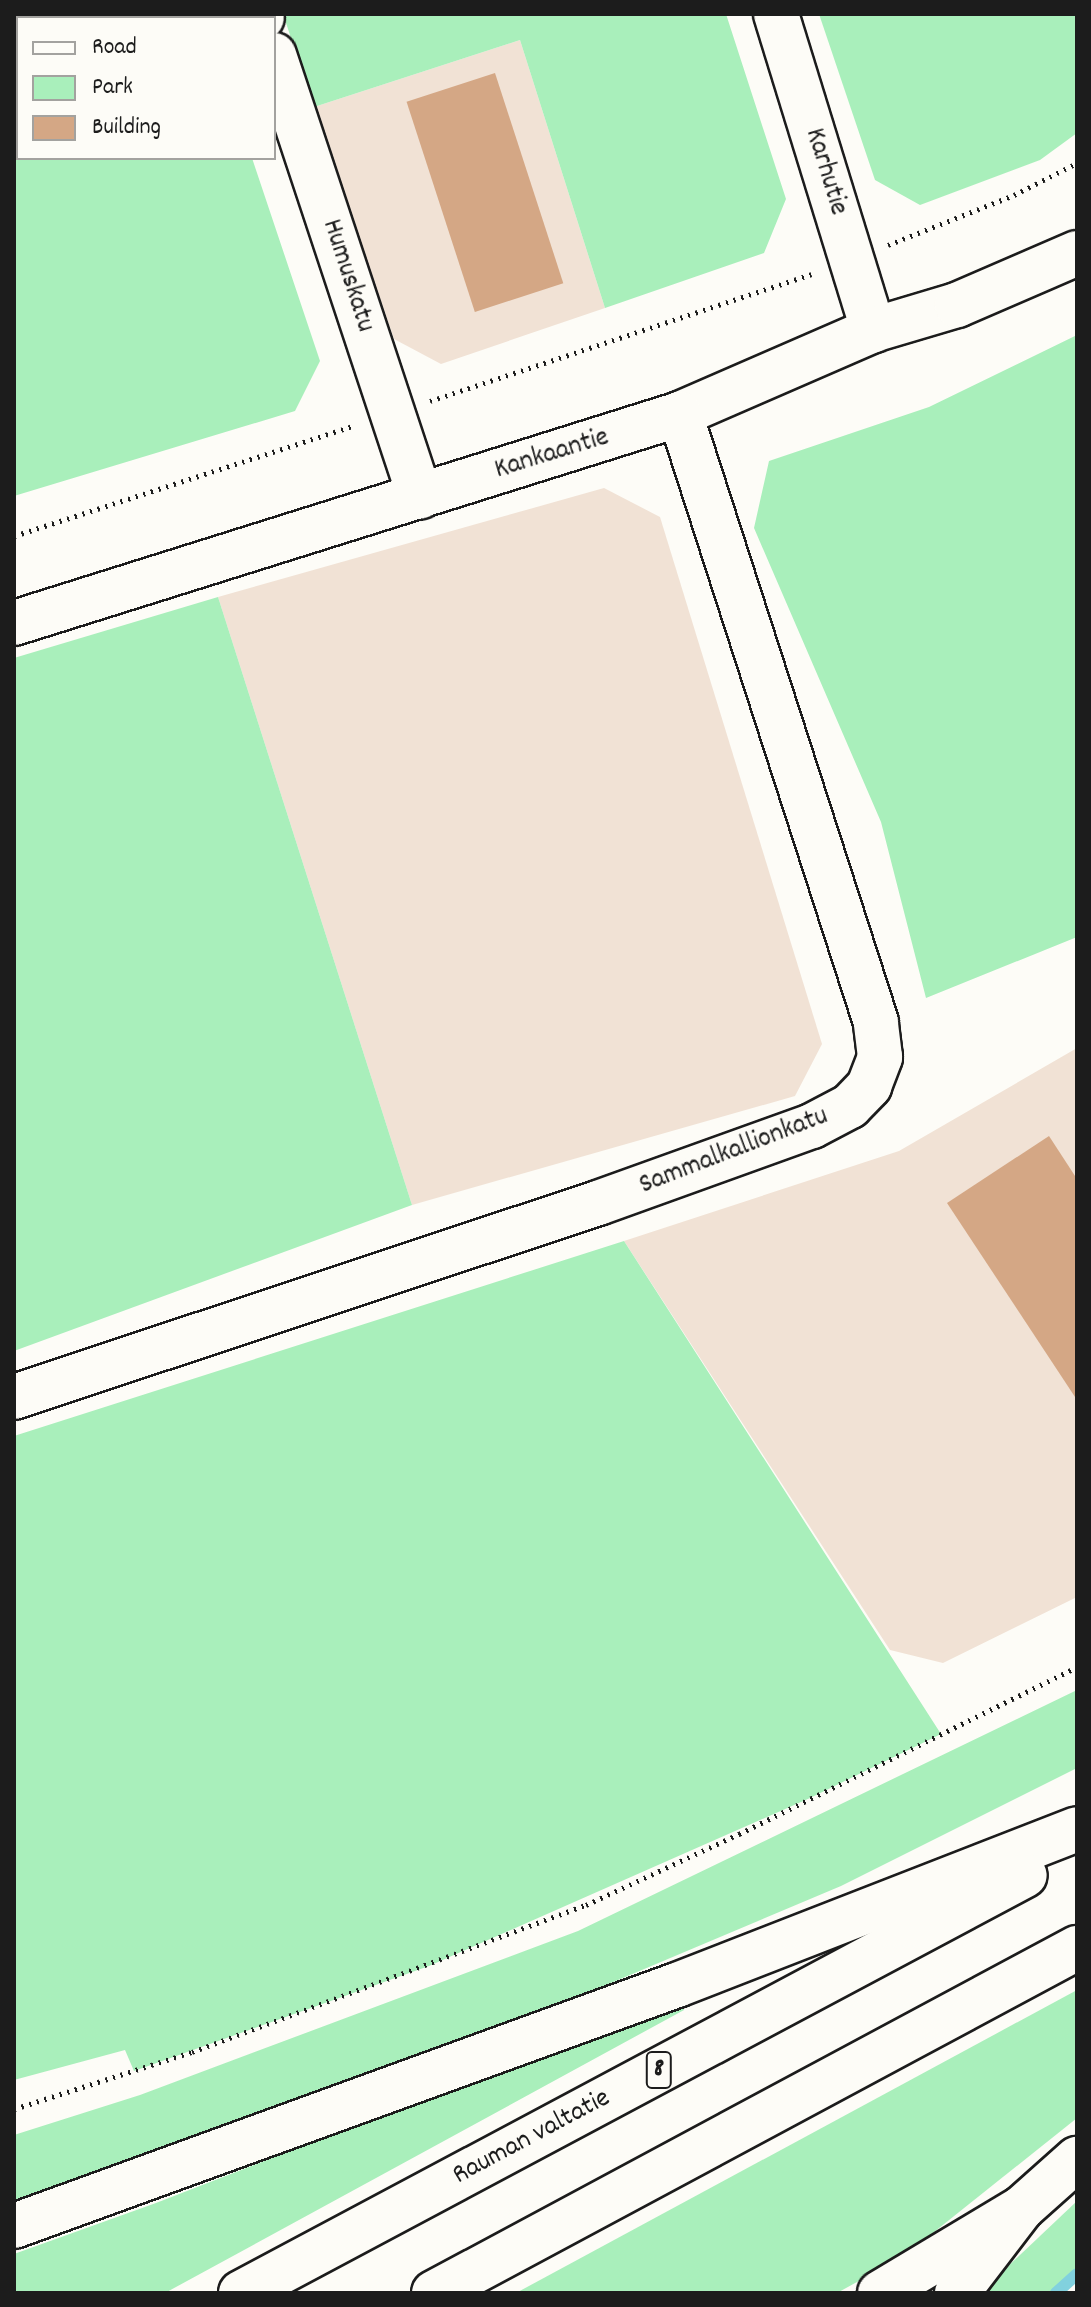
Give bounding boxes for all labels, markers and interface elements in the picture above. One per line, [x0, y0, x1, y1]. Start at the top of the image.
legend [16, 16, 276, 160]
text: Road [92, 31, 137, 65]
text: Park [92, 71, 133, 105]
text: Building [92, 111, 161, 145]
street label: Karhutie [796, 124, 854, 220]
street label: Humuskatu [313, 215, 381, 337]
street label: Kankaantie [491, 422, 613, 488]
street label: Sammalkallionkatu [635, 1101, 833, 1203]
road number: 8 [645, 2048, 673, 2092]
street label: Rauman valtatie [448, 2082, 616, 2194]

